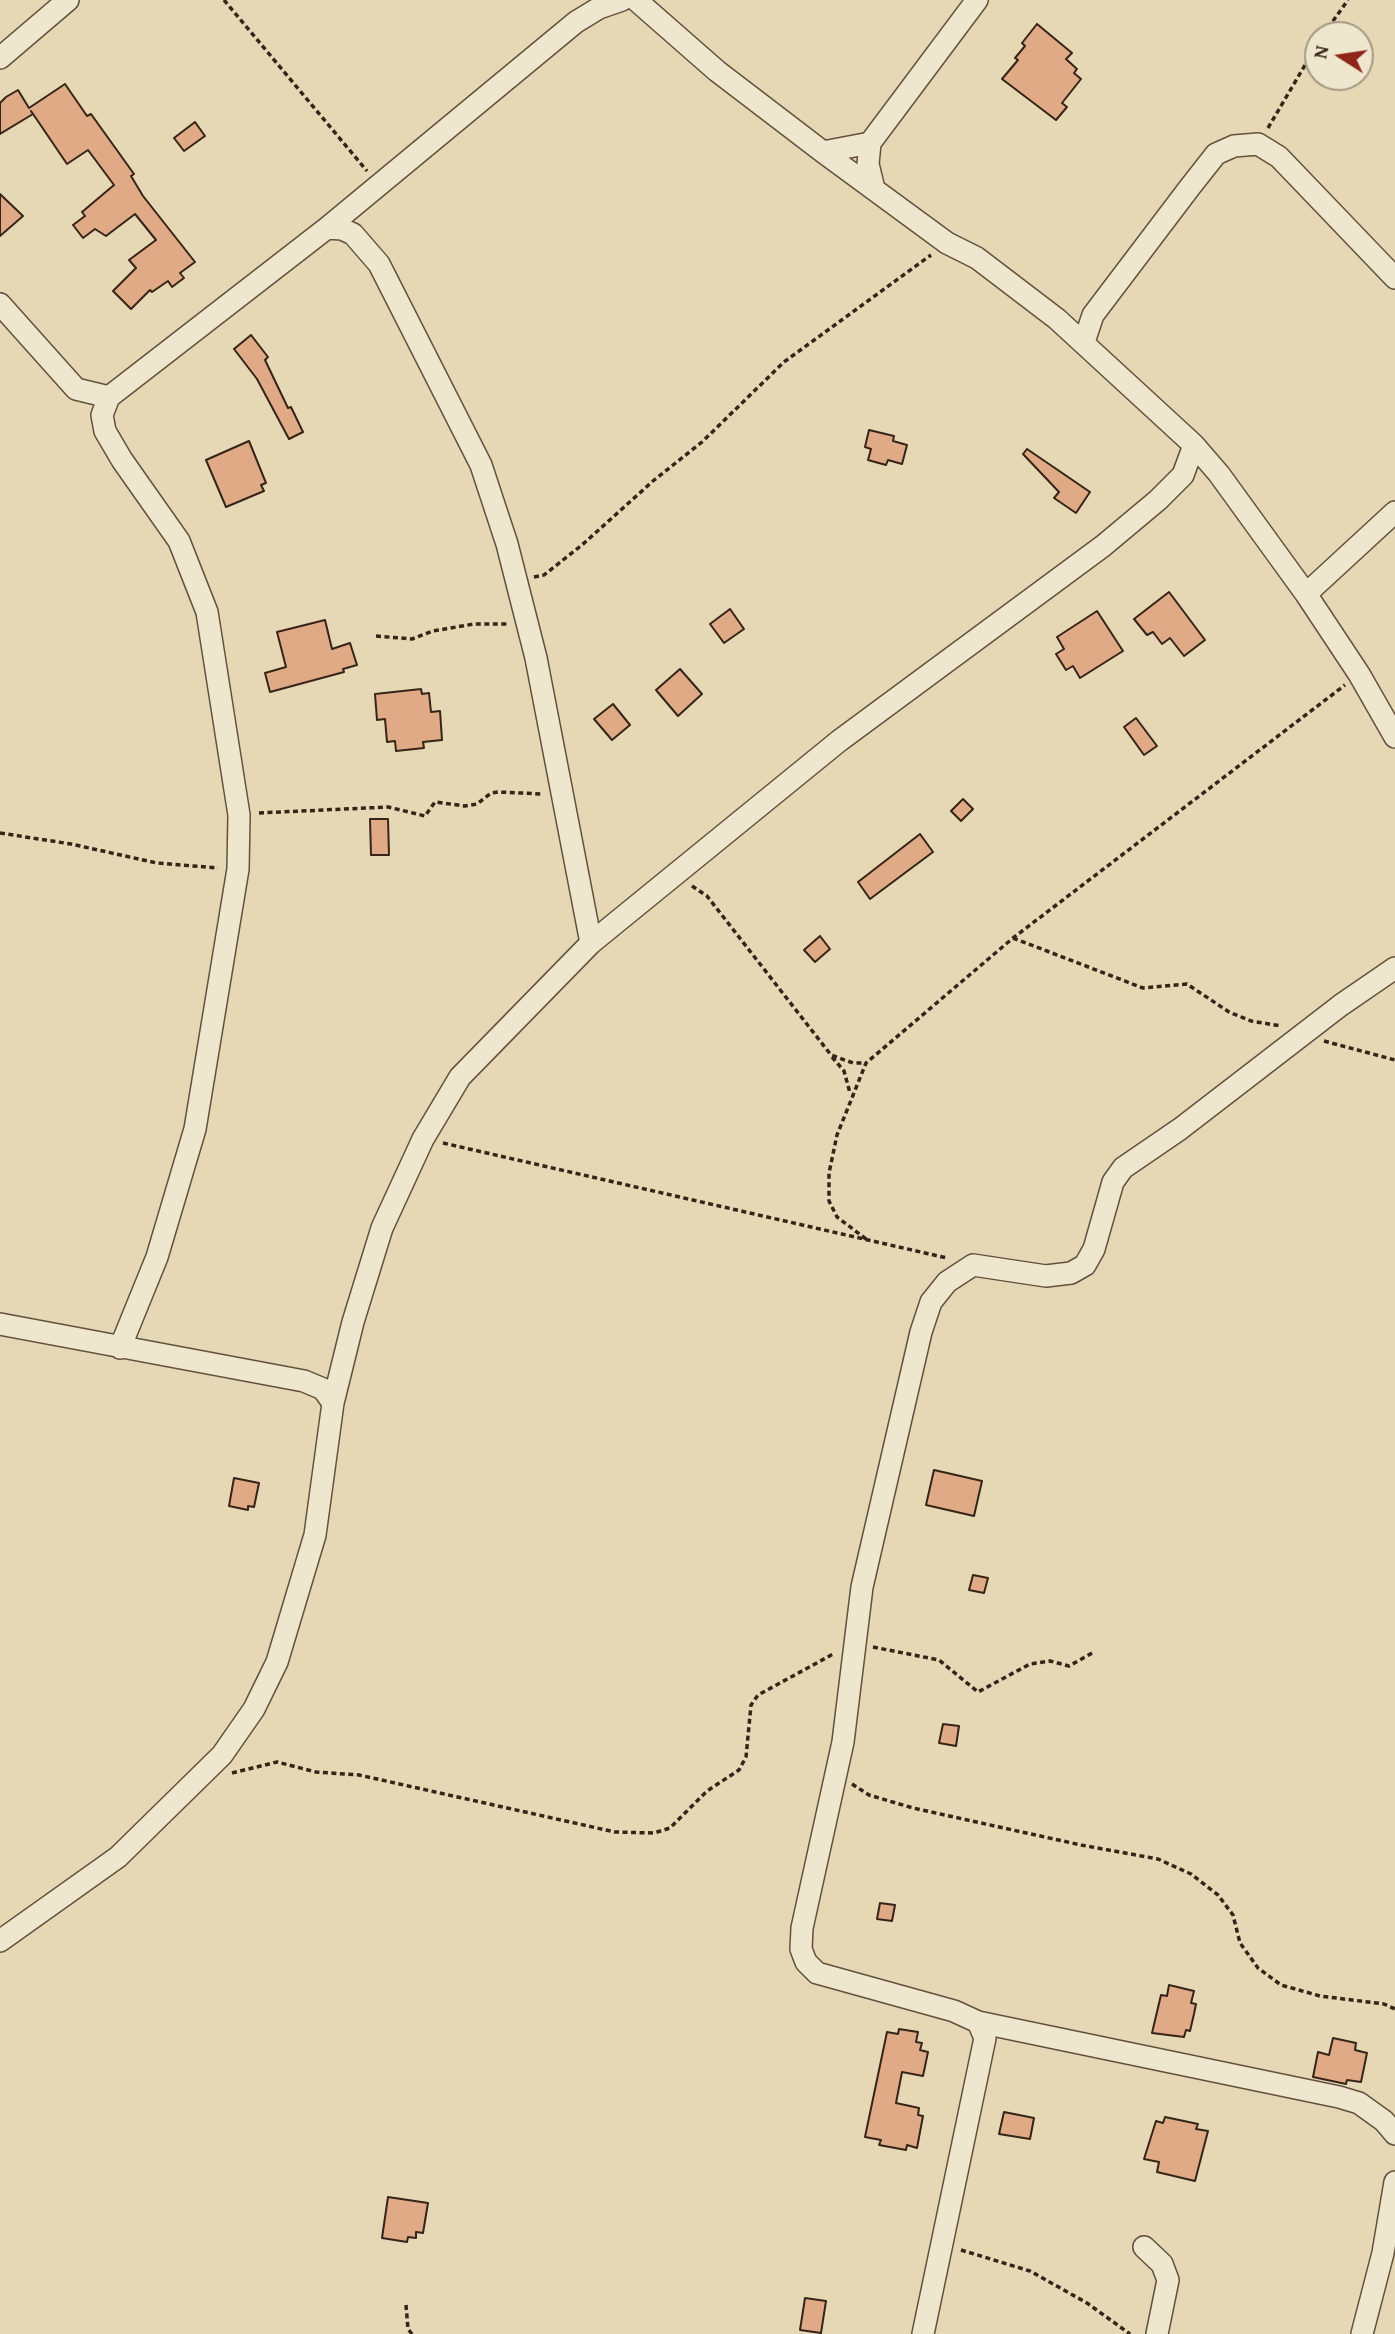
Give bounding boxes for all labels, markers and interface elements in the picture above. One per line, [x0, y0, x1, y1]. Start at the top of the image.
north arrow [1304, 21, 1374, 91]
text: N [1305, 43, 1335, 61]

